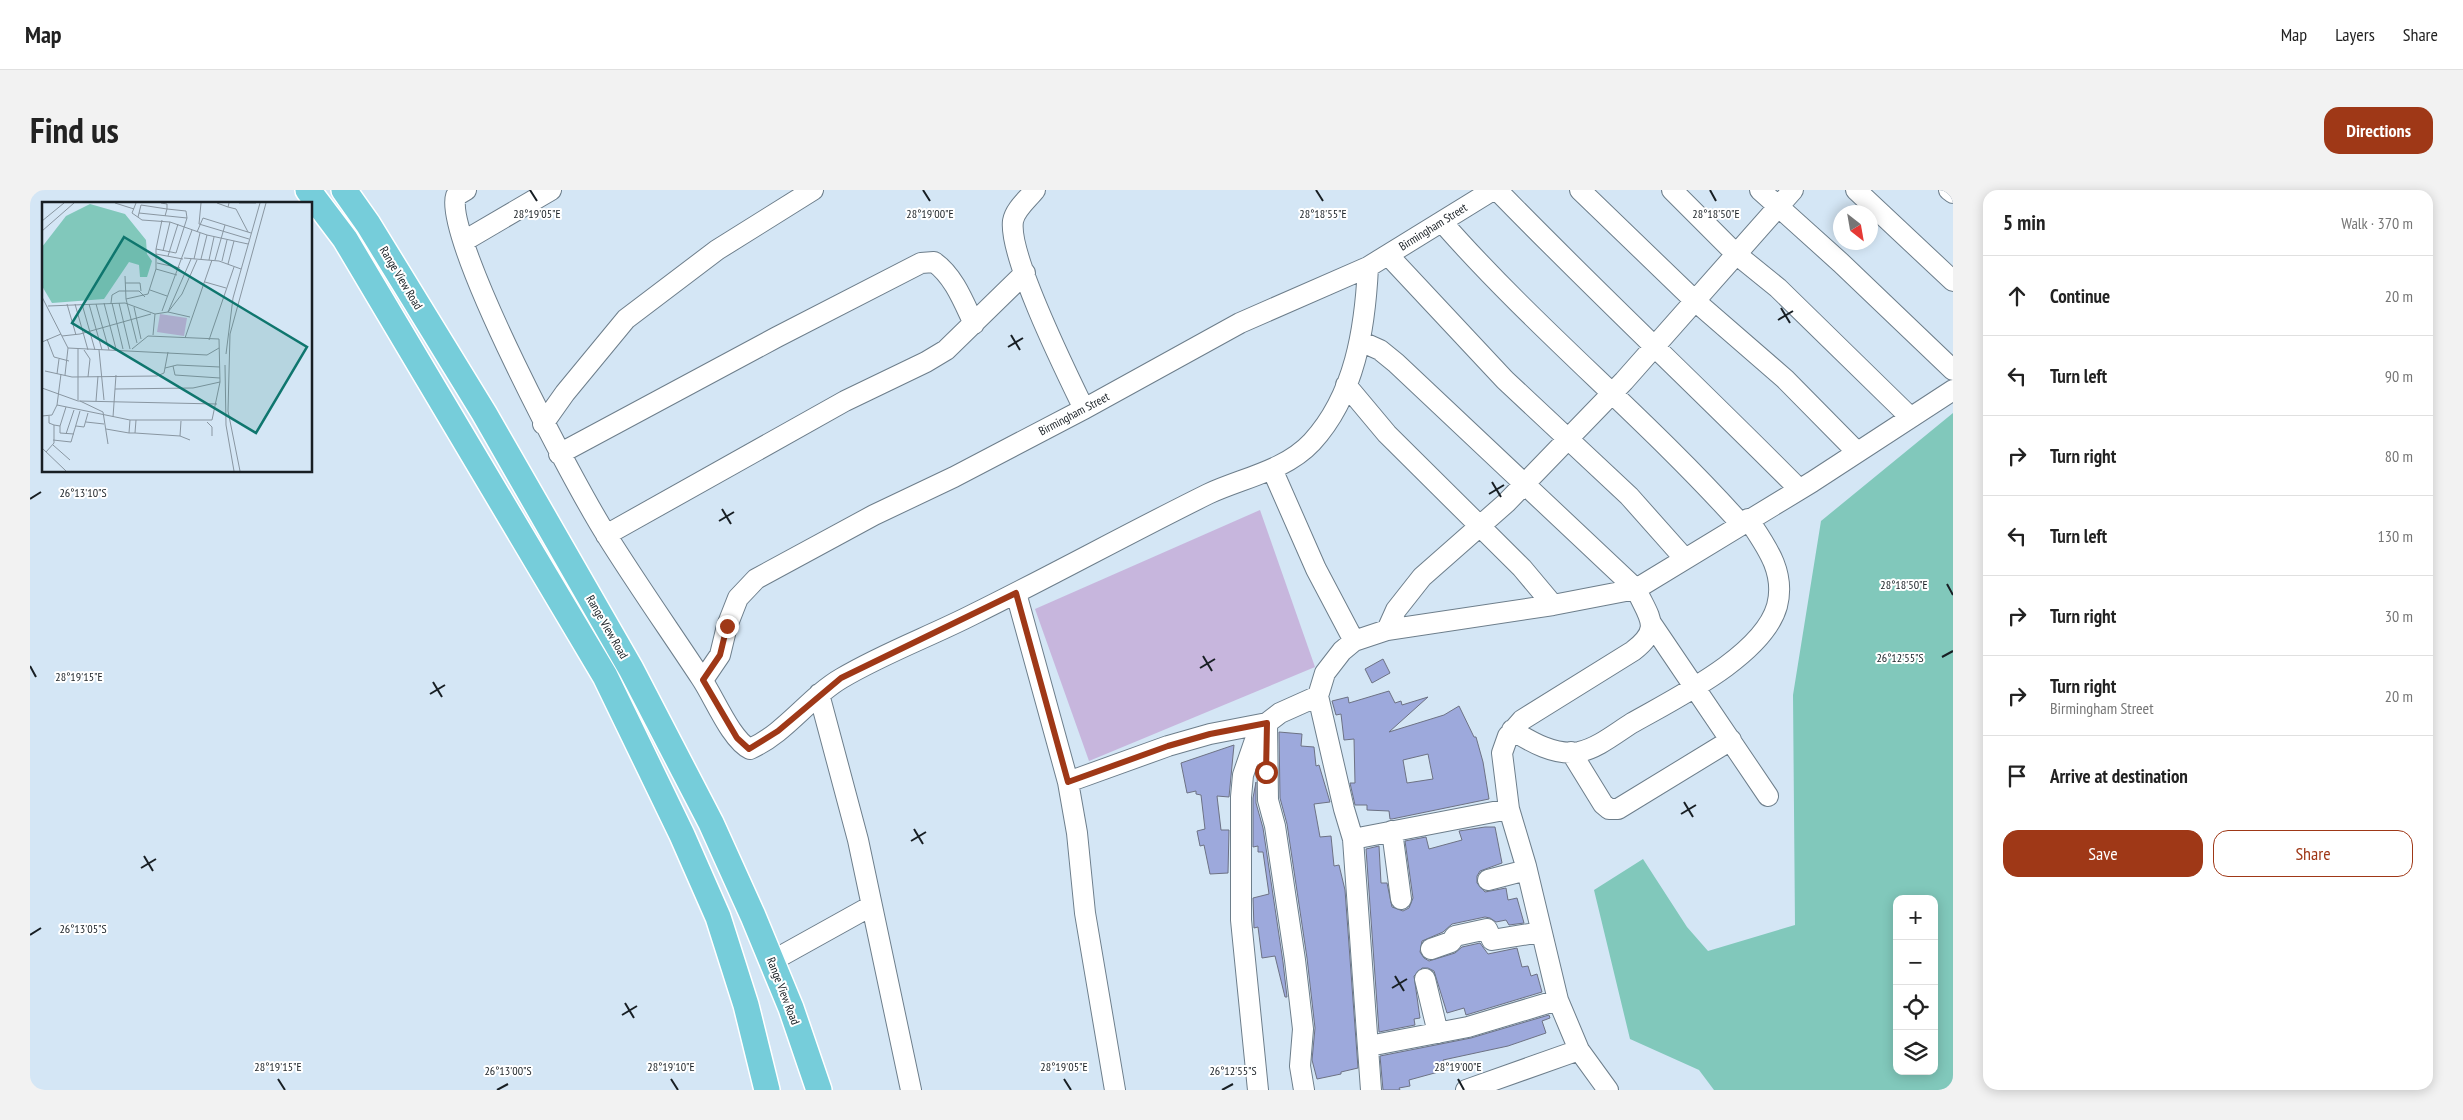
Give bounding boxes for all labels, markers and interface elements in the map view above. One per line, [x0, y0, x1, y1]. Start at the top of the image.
text: Map [25, 19, 62, 50]
text: Map [2281, 23, 2307, 46]
text: Layers [2335, 23, 2375, 46]
text: Share [2403, 23, 2438, 46]
text: Find us [30, 107, 119, 153]
button: Directions [2324, 107, 2433, 154]
street label: Birmingham Street [1396, 199, 1470, 254]
inset map [42, 202, 312, 472]
north arrow [1833, 205, 1878, 250]
text: 28°19'05"E [513, 206, 561, 221]
text: 28°19'00"E [906, 206, 954, 221]
text: 28°18'55"E [1299, 206, 1347, 221]
text: 28°18'50"E [1692, 206, 1740, 221]
text: 5 min [2003, 209, 2045, 236]
text: Walk · 370 m [2341, 213, 2413, 233]
street label: Range View Road [377, 243, 426, 312]
icon: ahead [2003, 282, 2031, 310]
text: Continue [2050, 284, 2110, 308]
text: 20 m [2385, 286, 2413, 306]
icon: left [2003, 362, 2031, 390]
text: Turn left [2050, 364, 2107, 388]
text: 90 m [2385, 366, 2413, 386]
street label: Birmingham Street [1036, 388, 1112, 438]
icon: right [2003, 442, 2031, 470]
text: Turn right [2050, 444, 2116, 468]
text: 80 m [2385, 446, 2413, 466]
text: 26°13'10"S [59, 485, 107, 500]
icon: left [2003, 522, 2031, 550]
text: Turn left [2050, 524, 2107, 548]
text: 130 m [2378, 526, 2413, 546]
text: 28°18'50"E [1880, 577, 1928, 592]
street label: Range View Road [583, 592, 632, 661]
icon: right [2003, 602, 2031, 630]
text: Turn right [2050, 604, 2116, 628]
text: 30 m [2385, 606, 2413, 626]
route end [716, 615, 739, 638]
text: 26°12'55"S [1876, 650, 1924, 665]
text: 28°19'15"E [55, 669, 103, 684]
text: Turn right [2050, 674, 2116, 698]
icon: right [2003, 682, 2031, 710]
text: 20 m [2385, 686, 2413, 706]
text: Birmingham Street [2050, 698, 2154, 718]
route start [1255, 761, 1278, 784]
icon: arrive [2003, 762, 2031, 790]
text: Arrive at destination [2050, 764, 2188, 788]
button: Save [2003, 830, 2203, 877]
button: Share [2213, 830, 2413, 877]
map controls [1893, 895, 1938, 1075]
button: + [1893, 895, 1938, 940]
text: 26°13'05"S [59, 921, 107, 936]
button: − [1893, 940, 1938, 985]
street label: Range View Road [764, 955, 803, 1027]
button: locate [1893, 985, 1938, 1030]
button: layers [1893, 1030, 1938, 1075]
text: 28°19'15"E [254, 1059, 302, 1074]
text: 28°19'10"E [647, 1059, 695, 1074]
text: 28°19'05"E [1040, 1059, 1088, 1074]
text: 28°19'00"E [1434, 1059, 1482, 1074]
text: 26°13'00"S [484, 1063, 532, 1078]
text: 26°12'55"S [1209, 1063, 1257, 1078]

